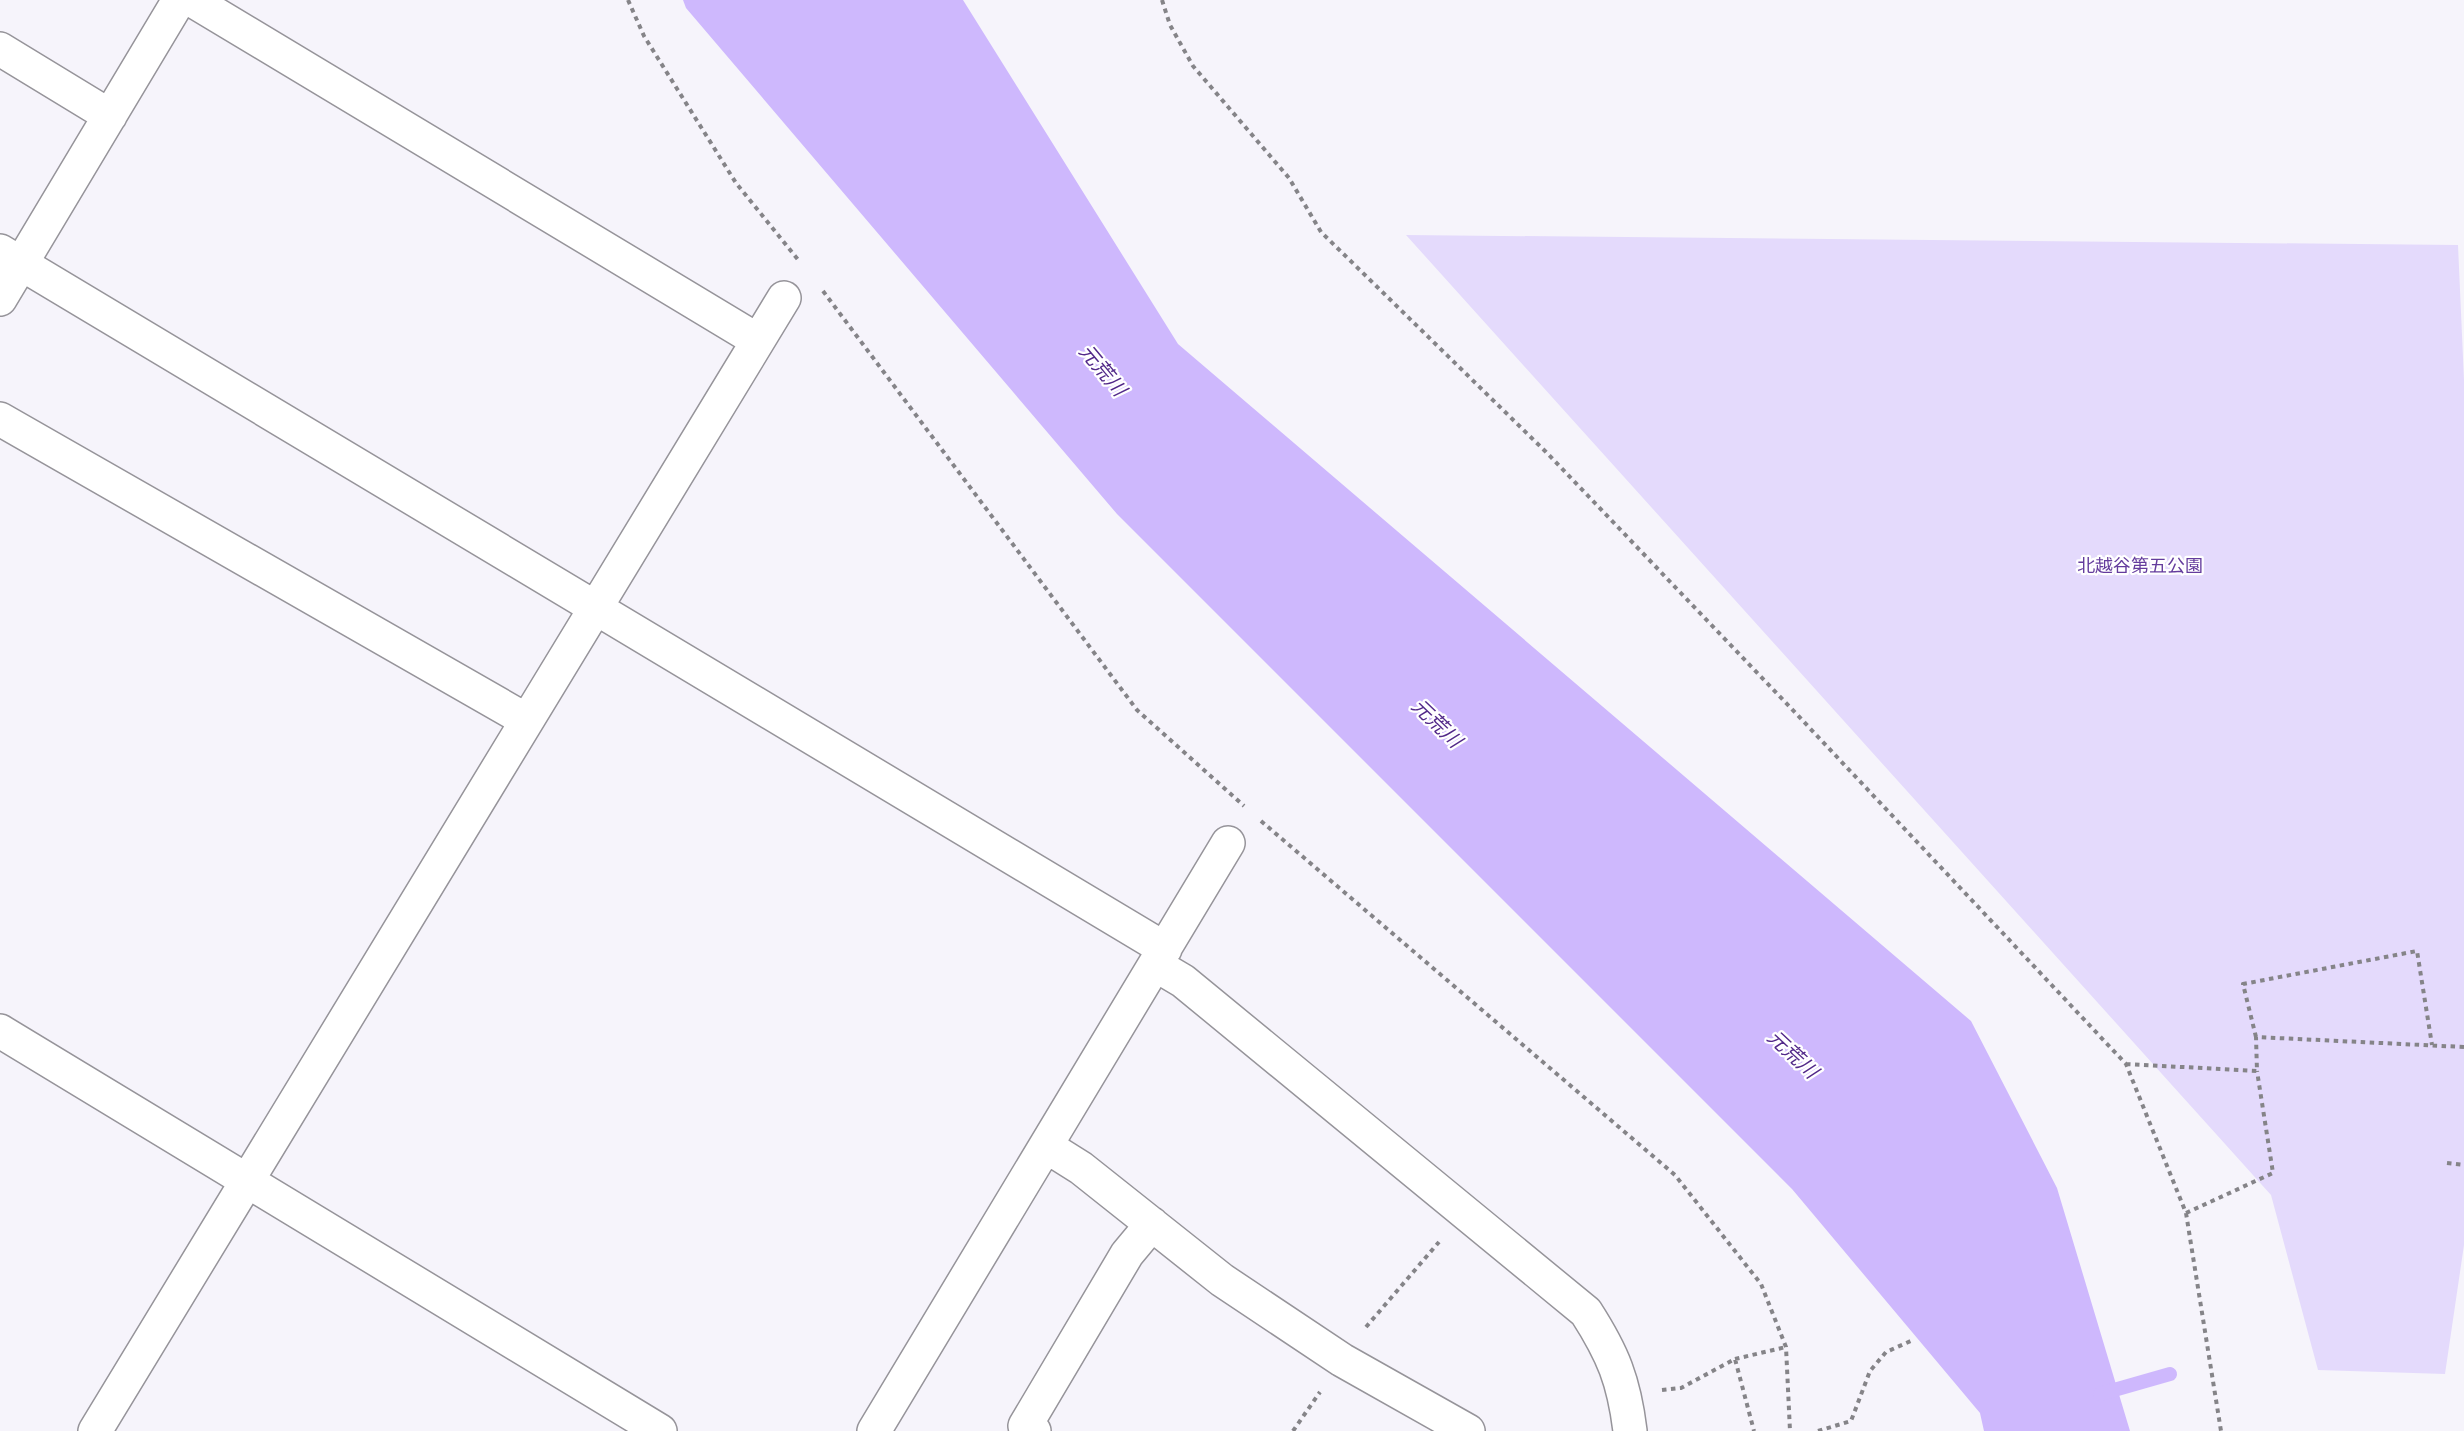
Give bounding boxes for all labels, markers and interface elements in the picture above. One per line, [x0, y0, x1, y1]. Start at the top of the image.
water label: 元荒川 [1075, 339, 1134, 402]
park label: 北越谷第五公園 [2077, 554, 2203, 577]
water label: 元荒川 [1407, 693, 1469, 754]
water label: 元荒川 [1763, 1024, 1825, 1085]

